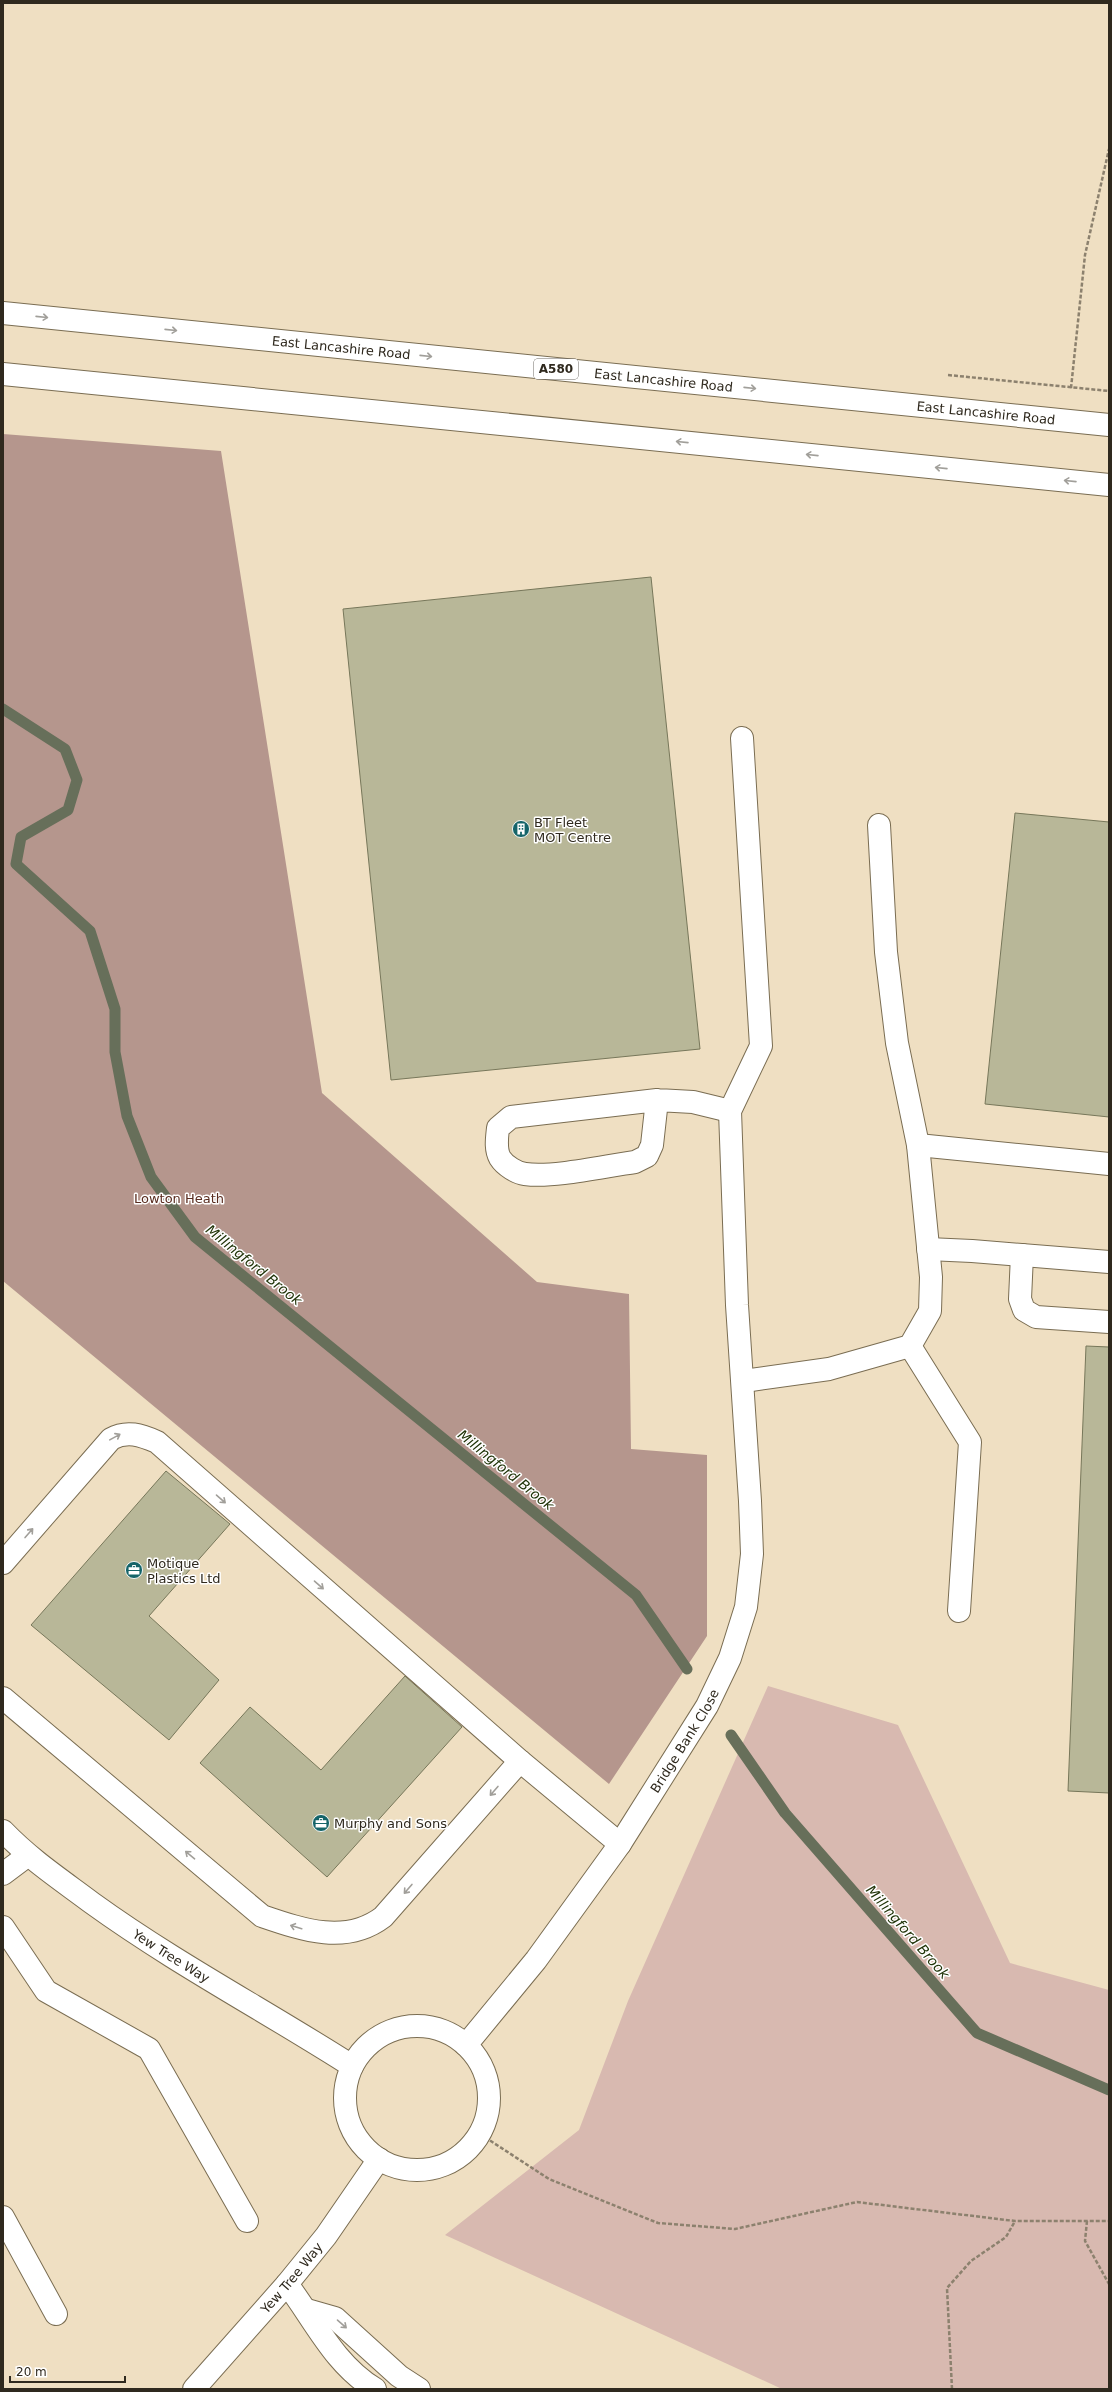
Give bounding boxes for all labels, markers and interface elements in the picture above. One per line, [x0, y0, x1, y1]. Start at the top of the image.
one-way arrow [35, 313, 48, 320]
one-way arrow [164, 326, 177, 333]
street label: East Lancashire Road [271, 333, 411, 362]
one-way arrow [419, 352, 432, 359]
road number: A580 [534, 359, 578, 379]
street label: East Lancashire Road [594, 365, 734, 394]
one-way arrow [743, 385, 756, 392]
street label: East Lancashire Road [916, 398, 1056, 427]
one-way arrow [676, 438, 689, 445]
one-way arrow [805, 451, 818, 459]
one-way arrow [935, 464, 948, 472]
one-way arrow [1064, 477, 1077, 485]
place label: BT Fleet MOT Centre [534, 815, 611, 845]
building icon: BT Fleet MOT Centre [511, 819, 531, 839]
park label: Lowton Heath [134, 1191, 224, 1206]
water label: Millingford Brook [203, 1221, 306, 1309]
water label: Millingford Brook [455, 1426, 558, 1514]
one-way arrow [109, 1433, 121, 1441]
one-way arrow [216, 1494, 226, 1503]
one-way arrow [24, 1528, 33, 1539]
place label: Motique Plastics Ltd [147, 1556, 221, 1586]
office icon: Motique Plastics Ltd [124, 1560, 144, 1580]
one-way arrow [313, 1580, 324, 1589]
street label: Bridge Bank Close [647, 1687, 722, 1795]
one-way arrow [489, 1786, 498, 1796]
office icon: Murphy and Sons [311, 1813, 331, 1833]
place label: Murphy and Sons [334, 1816, 447, 1831]
one-way arrow [184, 1851, 195, 1860]
water label: Millingford Brook [863, 1882, 954, 1983]
one-way arrow [404, 1883, 413, 1894]
one-way arrow [289, 1923, 302, 1930]
street label: Yew Tree Way [129, 1925, 213, 1986]
street label: Yew Tree Way [257, 2239, 326, 2317]
one-way arrow [337, 2320, 347, 2329]
scale bar [10, 2358, 125, 2384]
text: 20 m [16, 2365, 47, 2379]

